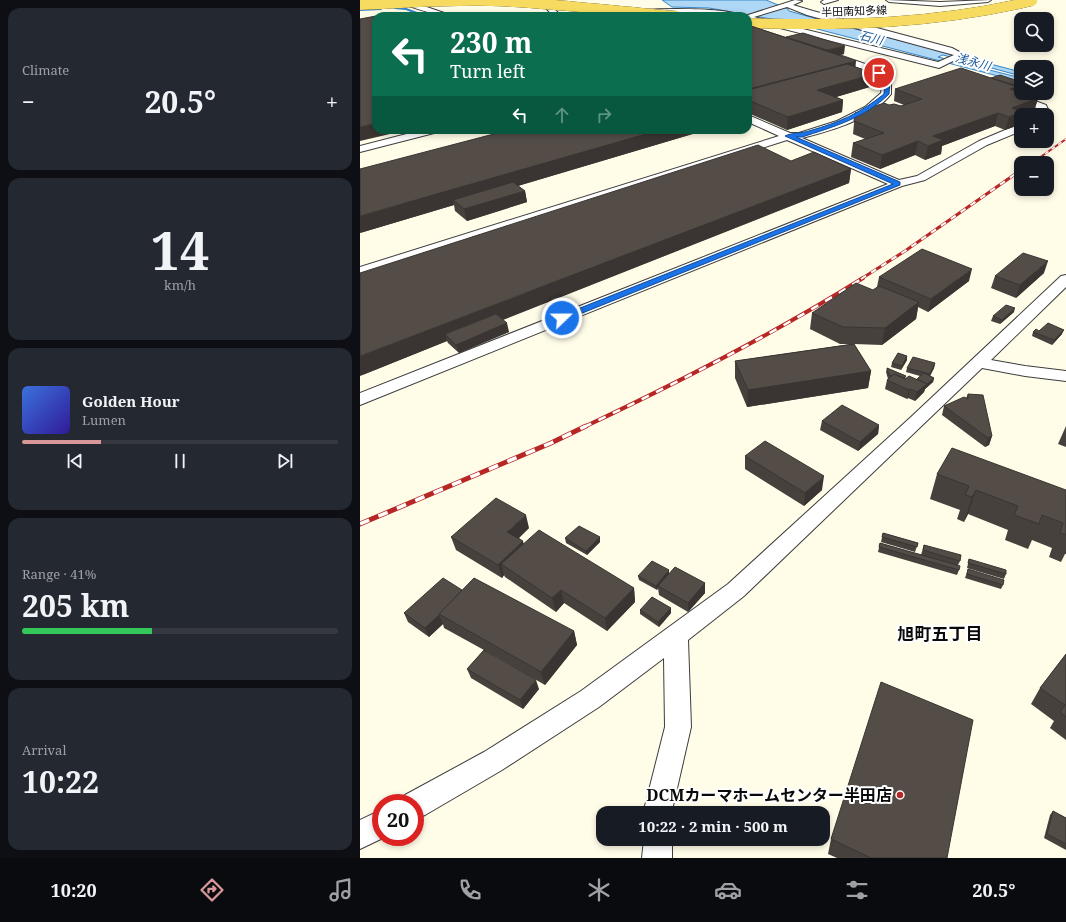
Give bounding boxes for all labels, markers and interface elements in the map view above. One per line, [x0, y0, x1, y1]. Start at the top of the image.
street label: 半田南知多線 [821, 2, 887, 19]
map controls [1014, 12, 1054, 196]
button: search [1014, 12, 1054, 52]
text: 230 m [450, 23, 532, 61]
water label: 石川 [857, 26, 887, 49]
icon: left [384, 28, 436, 80]
water label: 浅永川 [954, 49, 995, 75]
pin [862, 56, 896, 90]
text: Turn left [450, 59, 525, 83]
button: layers [1014, 60, 1054, 100]
text: Climate [22, 61, 69, 79]
icon: arrive [868, 62, 890, 84]
text: 20.5° [144, 81, 216, 122]
text: − [22, 86, 35, 116]
text: + [326, 86, 338, 116]
icon: left [509, 104, 531, 126]
icon: ahead [551, 104, 573, 126]
icon: right [593, 104, 615, 126]
button: + [1014, 108, 1054, 148]
button: − [1014, 156, 1054, 196]
text: 14 [151, 214, 209, 285]
text: km/h [164, 276, 196, 294]
position arrow [541, 297, 583, 339]
text: Golden Hour [82, 391, 180, 411]
text: Lumen [82, 411, 126, 429]
icon: previous [64, 450, 86, 472]
icon: pause [169, 450, 191, 472]
icon: next [274, 450, 296, 472]
text: Range · 41% [22, 565, 96, 583]
text: 205 km [22, 585, 129, 626]
district label: 旭町五丁目 [898, 622, 983, 645]
text: Arrival [22, 741, 66, 759]
text: 10:22 [22, 761, 99, 802]
place label: DCMカーマホームセンター半田店 [646, 784, 892, 806]
marker: DCMカーマホームセンター半田店 [895, 790, 905, 800]
speed limit sign: 20 [372, 794, 424, 846]
text: 10:22 · 2 min · 500 m [638, 816, 788, 836]
icon: directions [198, 876, 226, 904]
icon: music [327, 876, 355, 904]
icon: phone [456, 876, 484, 904]
icon: climate [585, 876, 613, 904]
icon: car [714, 876, 742, 904]
icon: filters [843, 876, 871, 904]
text: 10:20 [51, 878, 97, 902]
text: 20.5° [972, 878, 1015, 902]

